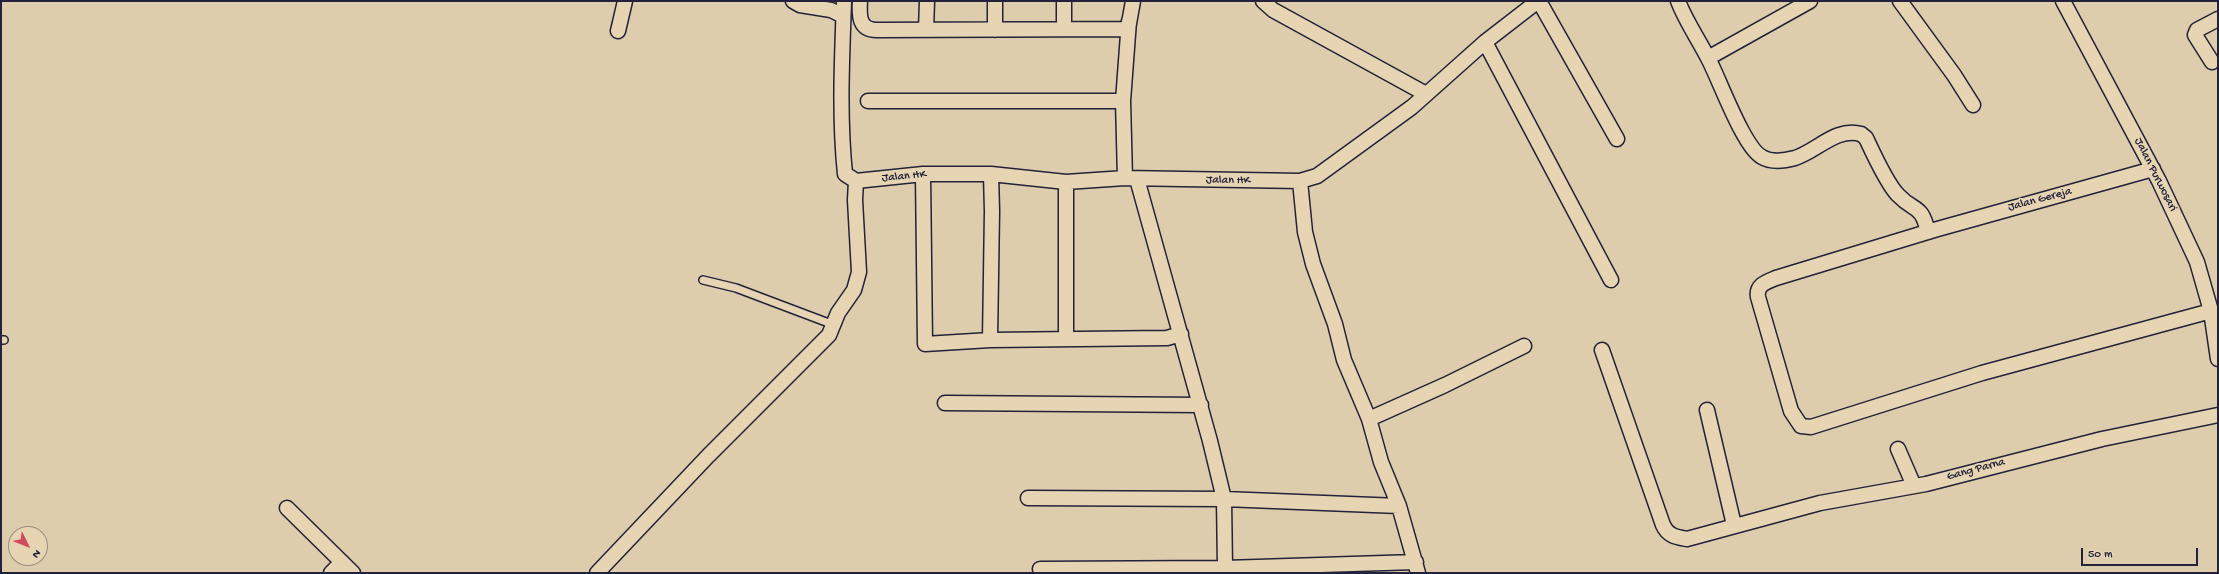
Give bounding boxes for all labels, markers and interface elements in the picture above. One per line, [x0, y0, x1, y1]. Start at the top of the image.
street label: Jalan Purwosari [2130, 136, 2180, 214]
street label: Jalan HK [881, 168, 927, 186]
street label: Jalan HK [1206, 173, 1250, 189]
street label: Jalan Gereja [2007, 185, 2073, 215]
street label: Gang Parna [1945, 455, 2007, 485]
north arrow [8, 526, 48, 566]
scale bar [2083, 540, 2200, 566]
text: N [29, 547, 43, 560]
text: 50 m [2088, 548, 2113, 562]

